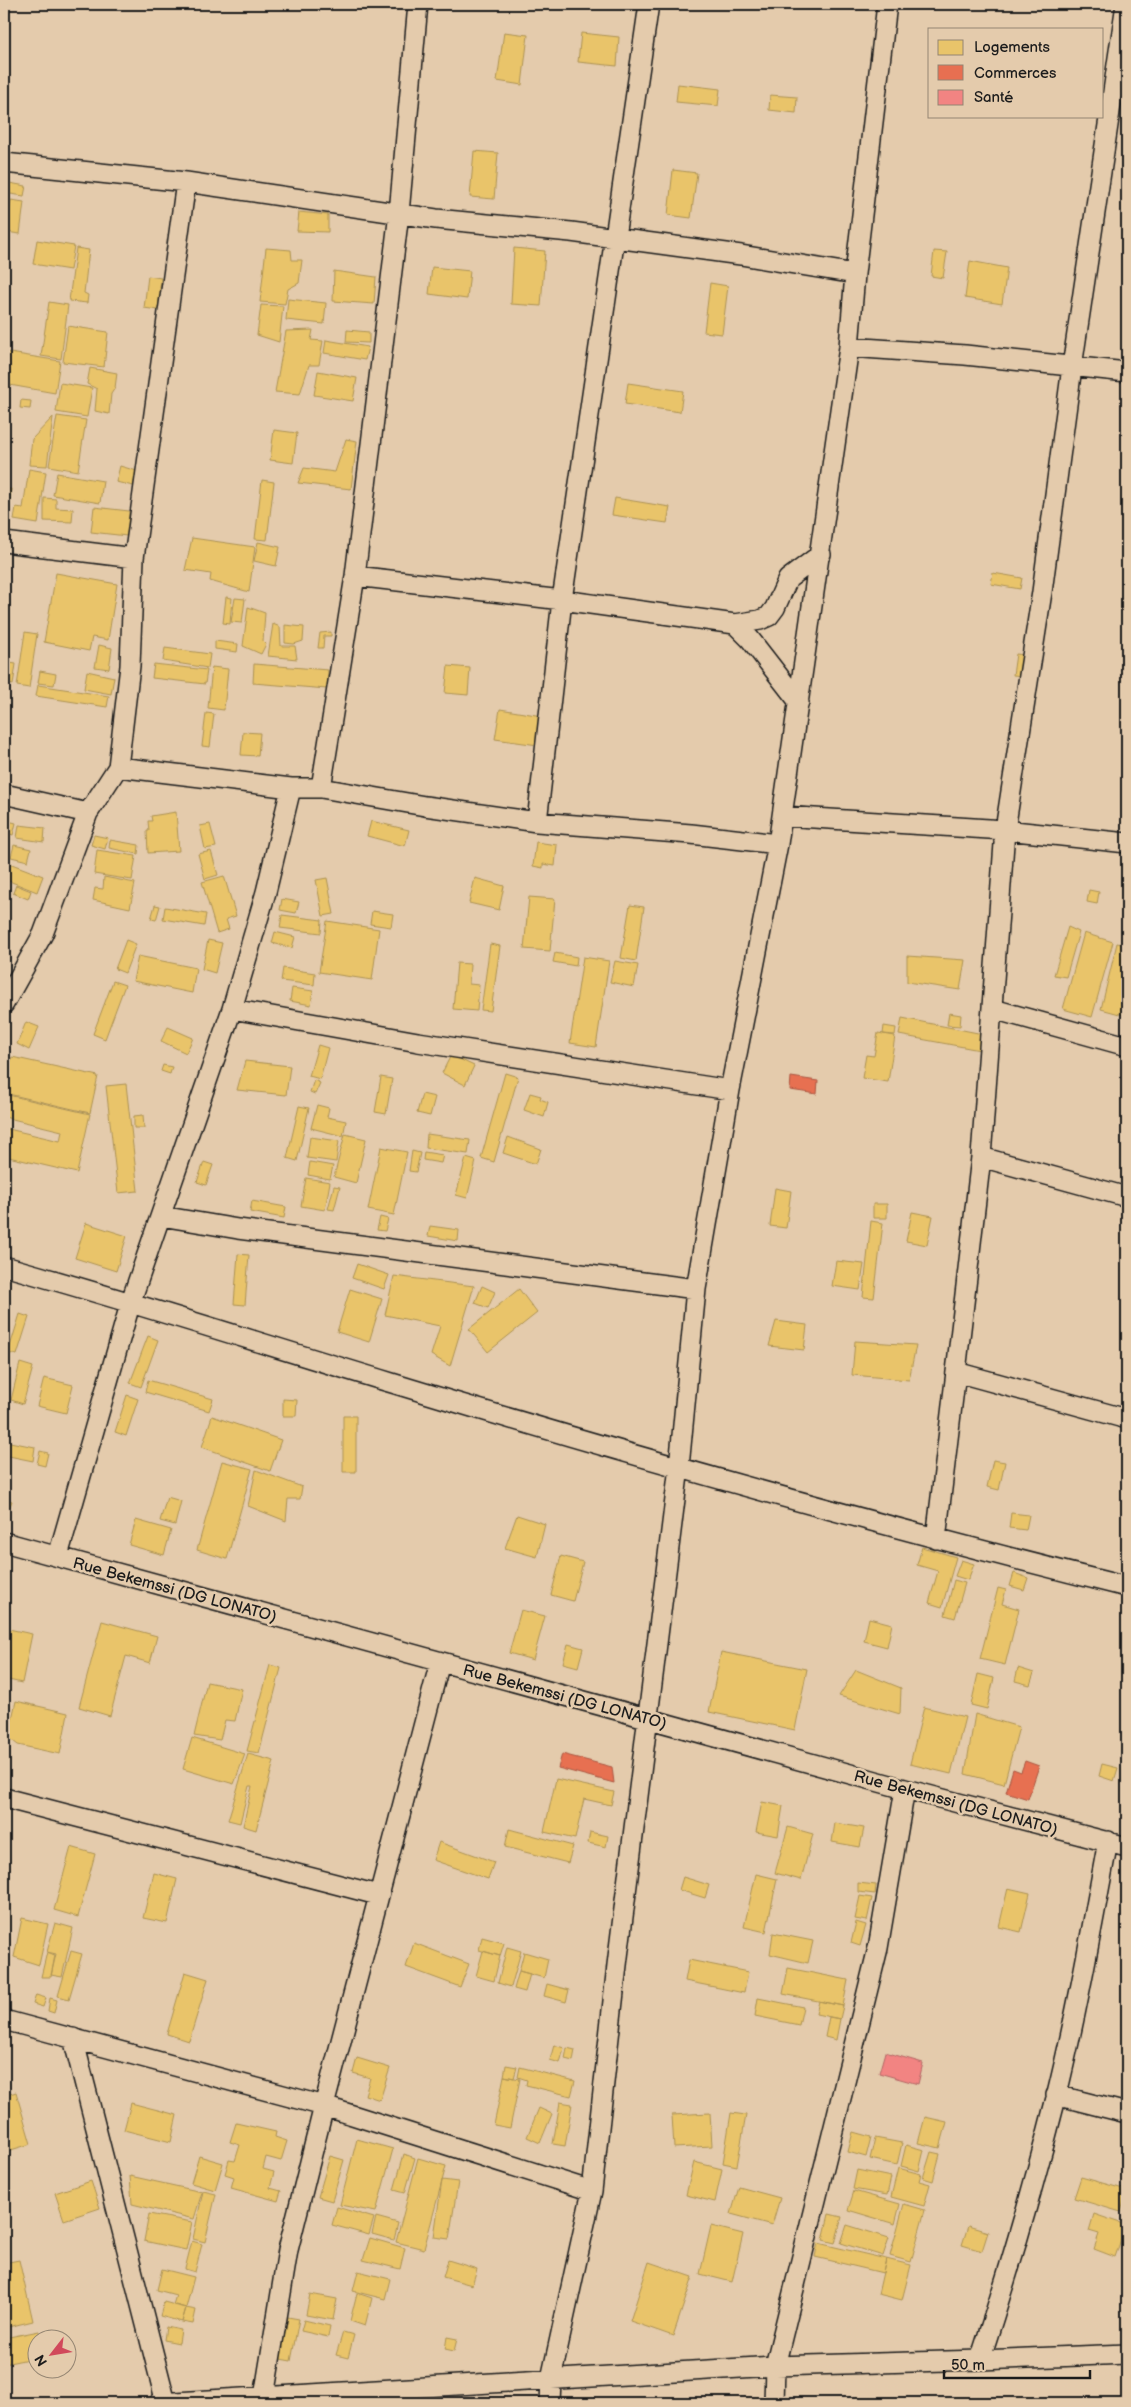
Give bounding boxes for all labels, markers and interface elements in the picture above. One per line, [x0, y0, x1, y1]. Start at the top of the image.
legend [928, 28, 1104, 118]
text: Logements [974, 38, 1050, 57]
text: Commerces [974, 64, 1057, 83]
text: Santé [974, 88, 1013, 107]
street label: Rue Bekemssi (DG LONATO) [71, 1554, 279, 1627]
street label: Rue Bekemssi (DG LONATO) [461, 1661, 669, 1734]
street label: Rue Bekemssi (DG LONATO) [852, 1767, 1060, 1840]
north arrow [28, 2330, 78, 2380]
scale bar [944, 2347, 1090, 2379]
text: N [31, 2352, 51, 2369]
text: 50 m [951, 2356, 985, 2375]

